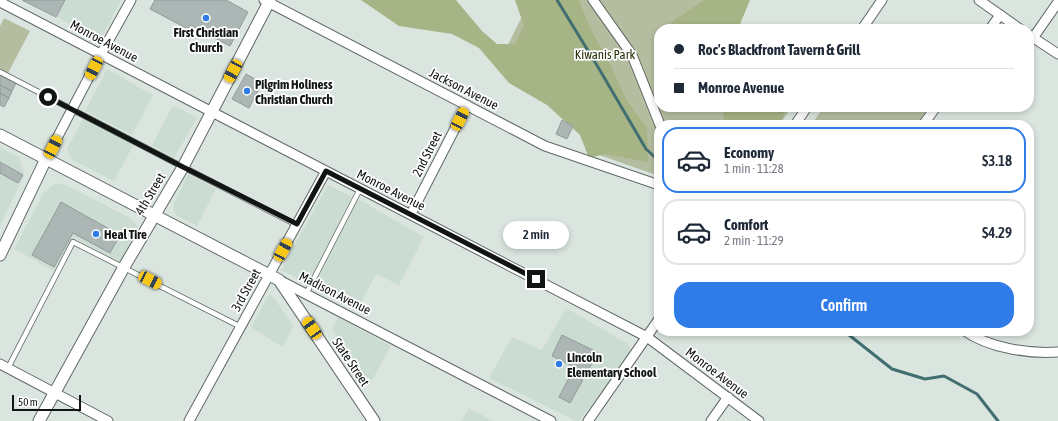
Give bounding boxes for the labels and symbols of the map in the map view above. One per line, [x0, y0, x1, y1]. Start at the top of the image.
marker: First Christian Church [201, 13, 211, 23]
street label: Monroe Avenue [67, 17, 141, 65]
place label: First Christian Church [174, 25, 238, 55]
park label: Kiwanis Park [575, 47, 635, 62]
car [83, 55, 105, 81]
car [222, 58, 244, 84]
street label: Jackson Avenue [427, 65, 501, 113]
place label: Pilgrim Holiness Christian Church [255, 77, 333, 107]
marker: Pilgrim Holiness Christian Church [242, 86, 252, 96]
route start [39, 88, 57, 106]
car [449, 106, 471, 132]
street label: 2nd Street [409, 129, 445, 179]
car [42, 134, 64, 160]
street label: Monroe Avenue [354, 166, 428, 214]
street label: 4th Street [132, 170, 169, 218]
callout: 2 min [503, 221, 569, 249]
place label: Heal Tire [104, 227, 147, 242]
marker: Heal Tire [91, 229, 101, 239]
car [272, 237, 294, 263]
street label: 3rd Street [228, 266, 264, 314]
street label: Madison Avenue [297, 268, 374, 318]
car [137, 269, 163, 291]
route end [527, 270, 545, 288]
car [300, 315, 324, 341]
street label: State Street [329, 335, 373, 389]
street label: Monroe Avenue [683, 345, 751, 402]
place label: Lincoln Elementary School [567, 350, 657, 380]
marker: Lincoln Elementary School [554, 359, 564, 369]
scale bar [12, 393, 81, 412]

